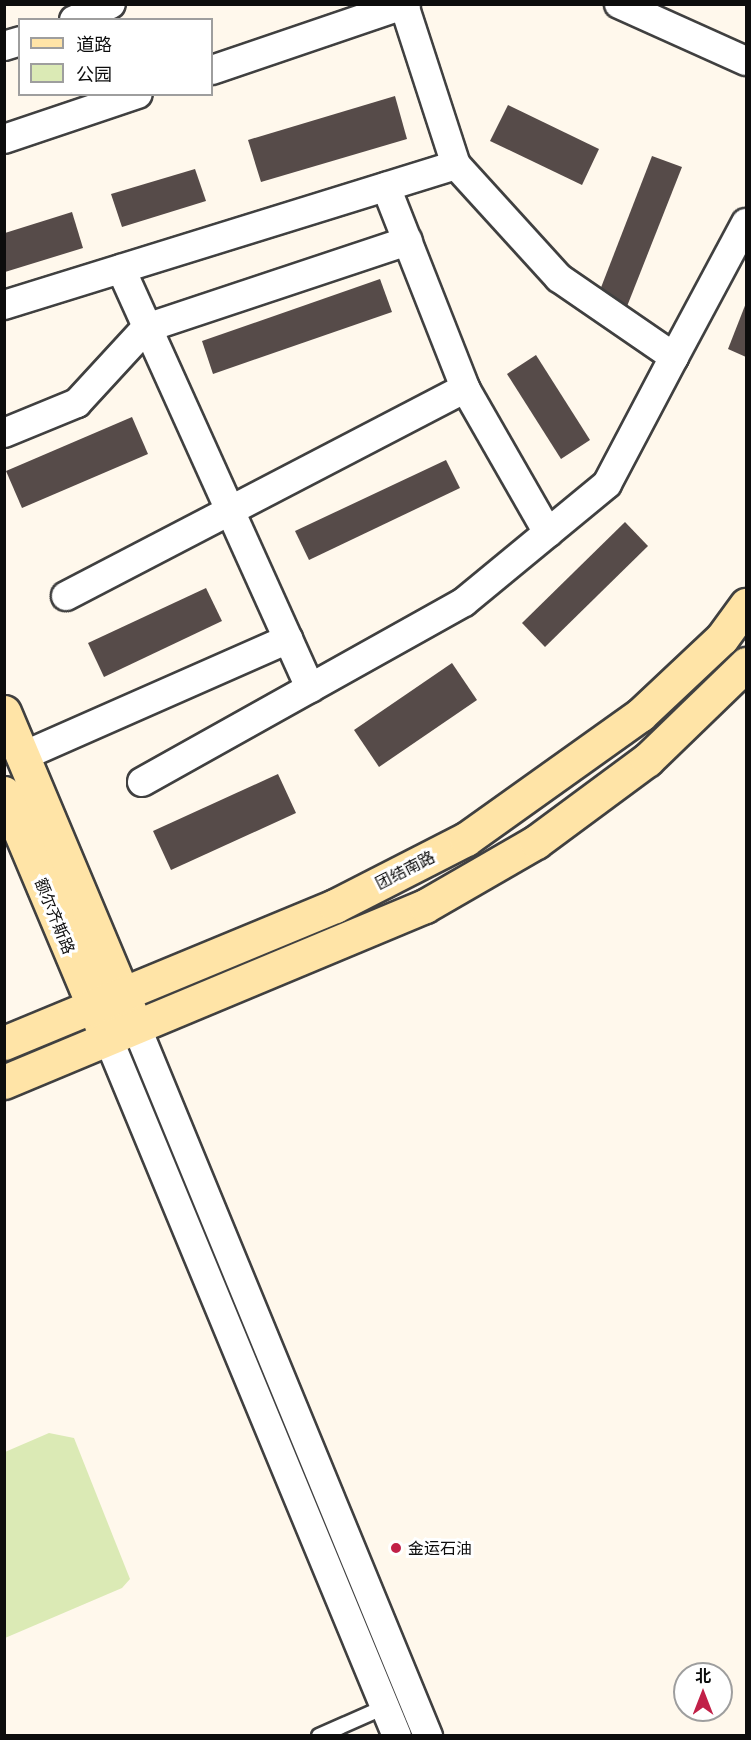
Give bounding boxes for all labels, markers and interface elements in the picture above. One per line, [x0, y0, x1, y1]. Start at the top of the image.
legend [18, 18, 213, 96]
text: 道路 [76, 33, 112, 56]
text: 公园 [76, 63, 112, 86]
street label: 团结南路 [372, 847, 438, 893]
street label: 额尔齐斯路 [31, 875, 79, 957]
place label: 金运石油 [408, 1538, 472, 1558]
marker: 金运石油 [389, 1541, 403, 1555]
north arrow [673, 1662, 733, 1722]
text: 北 [695, 1666, 711, 1686]

